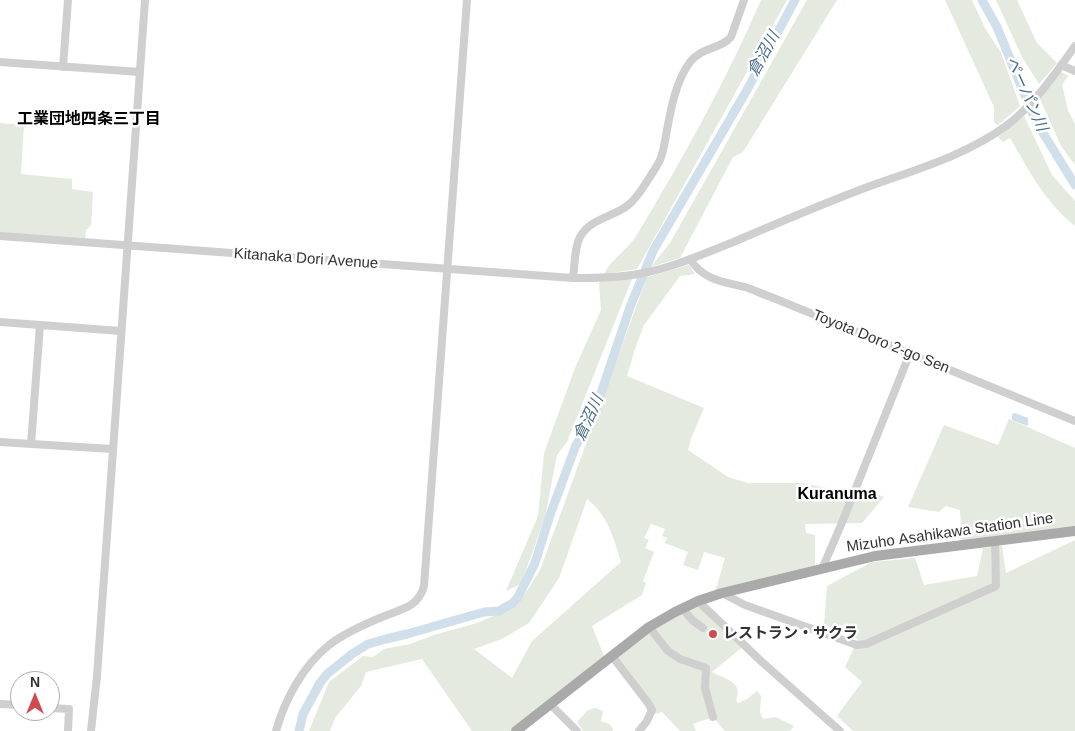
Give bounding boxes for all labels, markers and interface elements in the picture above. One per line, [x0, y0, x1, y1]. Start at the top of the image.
water label: 倉沼川 [744, 28, 784, 80]
water label: ペーパン川 [1001, 54, 1051, 134]
district label: 工業団地四条三丁目 [17, 110, 161, 130]
street label: Kitanaka Dori Avenue [233, 245, 379, 273]
street label: Toyota Doro 2-go Sen [810, 306, 952, 378]
water label: 倉沼川 [570, 392, 608, 444]
district label: Kuranuma [797, 485, 877, 505]
street label: Mizuho Asahikawa Station Line [846, 510, 1054, 556]
place label: レストラン・サクラ [723, 625, 858, 643]
marker: レストラン・サクラ [707, 628, 719, 640]
north arrow [10, 671, 60, 721]
text: N [30, 674, 40, 690]

